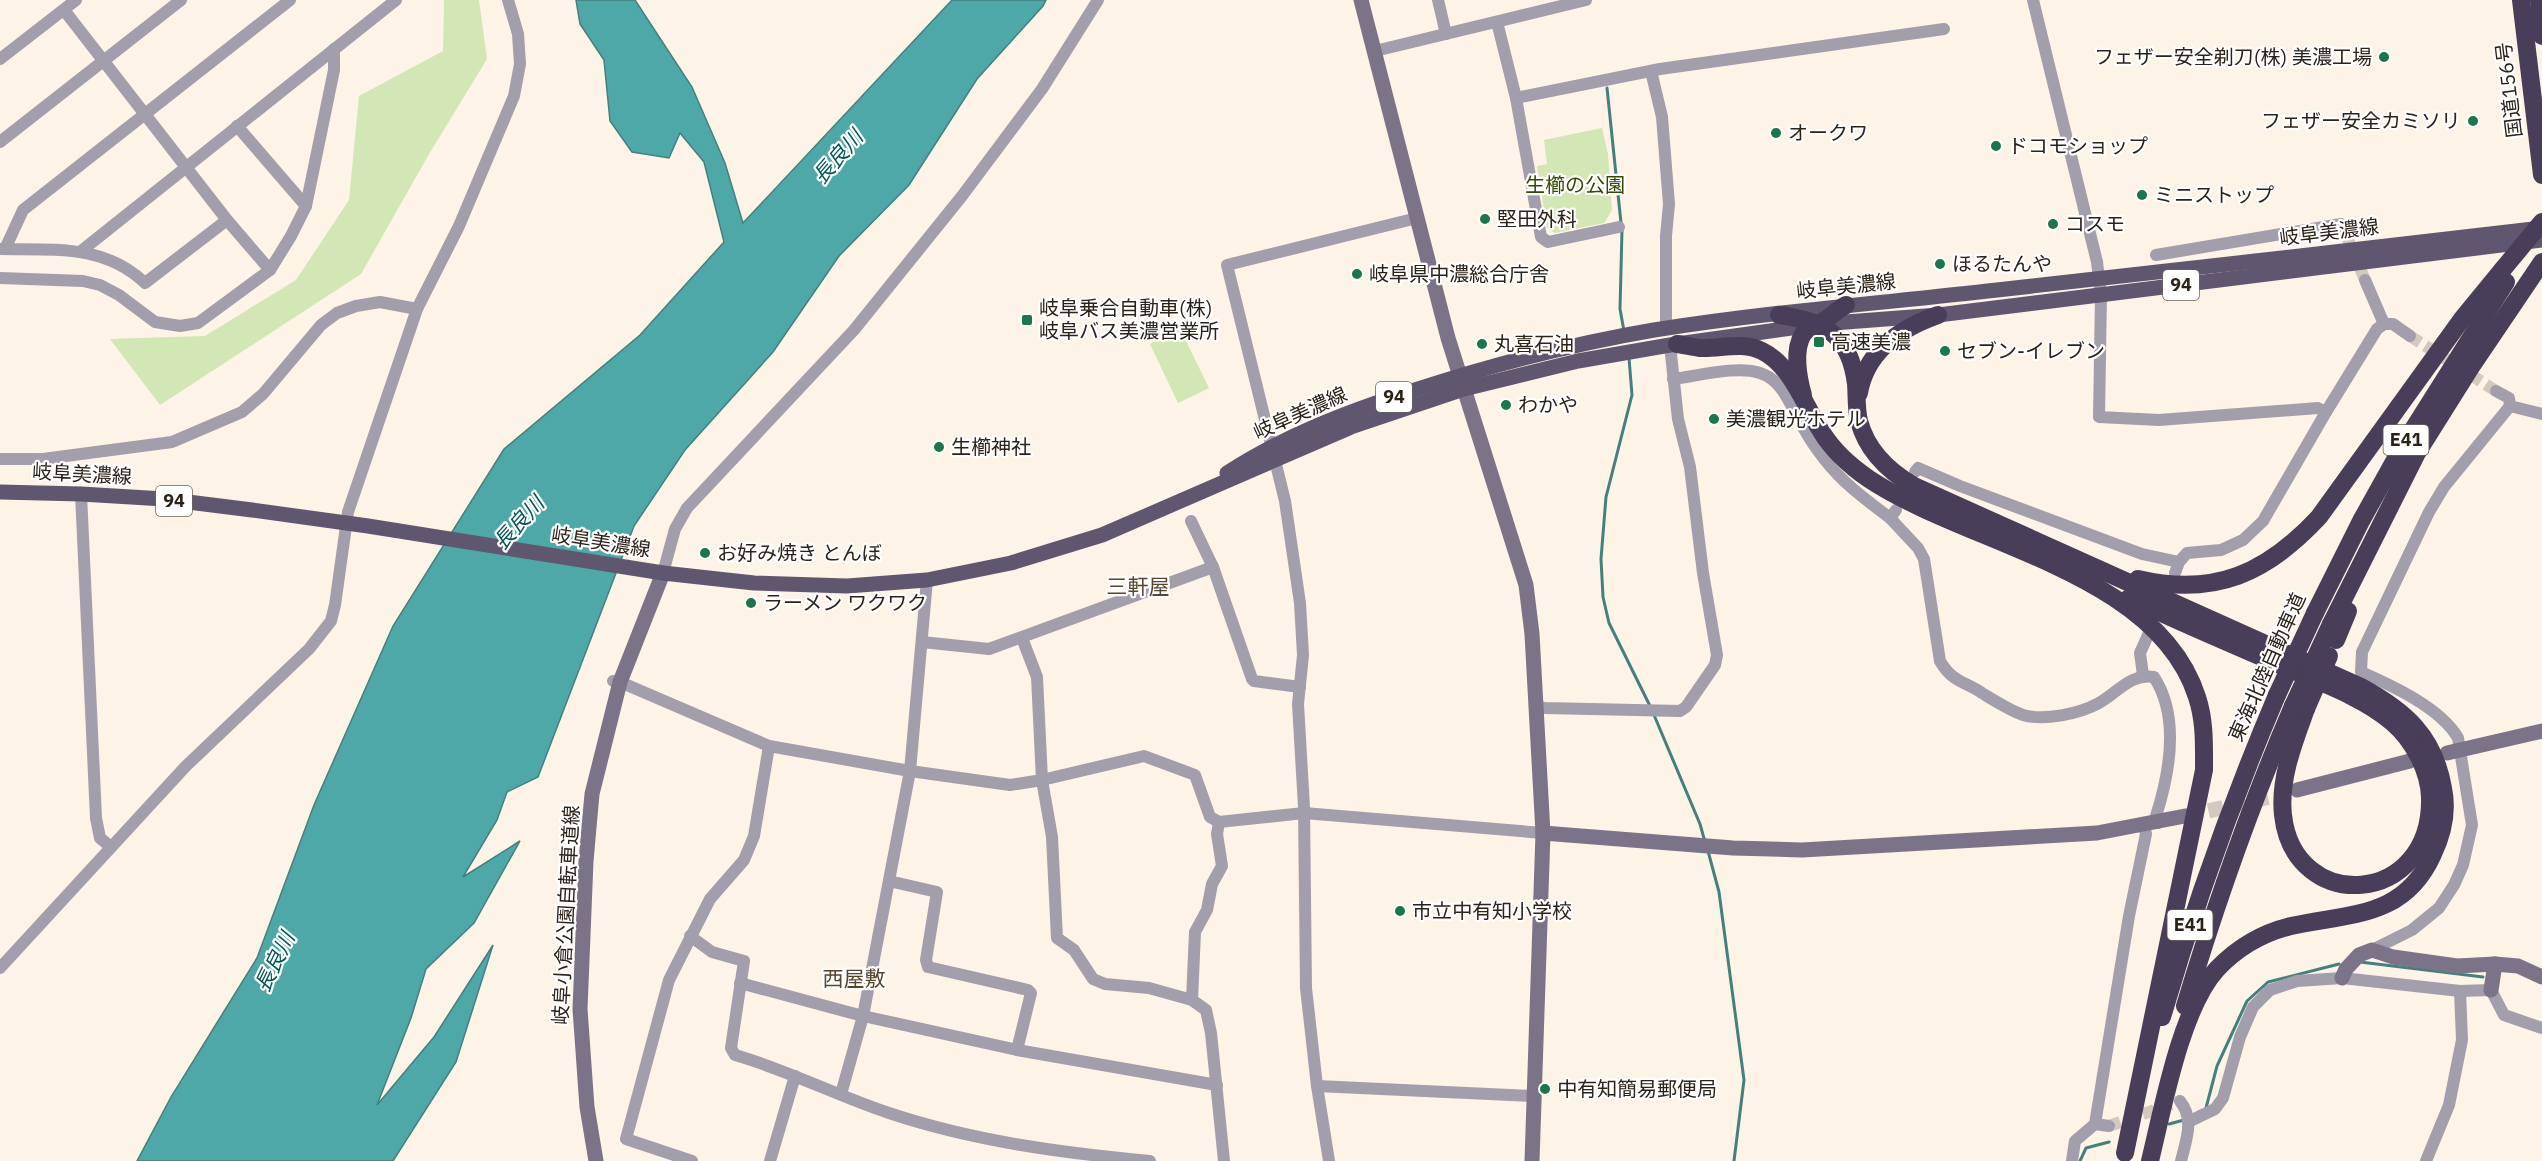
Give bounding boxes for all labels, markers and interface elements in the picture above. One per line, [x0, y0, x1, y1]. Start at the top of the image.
street label: 国道156号 [2489, 41, 2528, 139]
place label: フェザー安全剃刀(株) 美濃工場 [2094, 43, 2372, 70]
marker: フェザー安全剃刀(株) 美濃工場 [2377, 50, 2391, 64]
place label: フェザー安全カミソリ [2261, 107, 2461, 134]
marker: フェザー安全カミソリ [2466, 114, 2480, 128]
place label: オークワ [1788, 119, 1868, 146]
water label: 長良川 [806, 122, 870, 189]
marker: オークワ [1769, 126, 1783, 140]
place label: ドコモショップ [2008, 132, 2148, 159]
marker: ドコモショップ [1989, 139, 2003, 153]
park label: 生櫛の公園 [1525, 171, 1625, 198]
place label: ミニストップ [2154, 181, 2274, 208]
marker: ミニストップ [2135, 188, 2149, 202]
place label: 堅田外科 [1497, 205, 1577, 232]
place label: コスモ [2065, 210, 2125, 237]
marker: 堅田外科 [1478, 212, 1492, 226]
street label: 岐阜美濃線 [2278, 212, 2380, 251]
marker: コスモ [2046, 217, 2060, 231]
place label: ほるたんや [1952, 250, 2052, 277]
marker: ほるたんや [1933, 257, 1947, 271]
place label: 岐阜県中濃総合庁舎 [1369, 260, 1549, 287]
marker: 岐阜県中濃総合庁舎 [1350, 267, 1364, 281]
street label: 岐阜美濃線 [1795, 267, 1897, 304]
road number: 94 [2163, 270, 2199, 300]
place label: 岐阜乗合自動車(株) 岐阜バス美濃営業所 [1039, 294, 1219, 344]
marker: 岐阜乗合自動車(株) 岐阜バス美濃営業所 [1020, 313, 1034, 327]
place label: 高速美濃 [1831, 328, 1911, 355]
place label: 丸喜石油 [1494, 330, 1574, 357]
marker: 高速美濃 [1812, 335, 1826, 349]
marker: 丸喜石油 [1475, 337, 1489, 351]
place label: セブン-イレブン [1957, 337, 2105, 364]
marker: セブン-イレブン [1938, 344, 1952, 358]
street label: 岐阜美濃線 [1249, 380, 1351, 445]
road number: 94 [1376, 382, 1412, 412]
place label: わかや [1518, 391, 1578, 418]
marker: わかや [1499, 398, 1513, 412]
place label: 美濃観光ホテル [1726, 405, 1866, 432]
marker: 美濃観光ホテル [1707, 412, 1721, 426]
road number: E41 [2384, 425, 2428, 455]
place label: 生櫛神社 [951, 433, 1031, 460]
marker: 生櫛神社 [932, 440, 946, 454]
street label: 岐阜美濃線 [31, 457, 133, 490]
road number: 94 [156, 486, 192, 516]
water label: 長良川 [487, 488, 551, 555]
street label: 岐阜美濃線 [550, 520, 653, 563]
place label: お好み焼き とんぼ [717, 539, 882, 566]
marker: お好み焼き とんぼ [698, 546, 712, 560]
district label: 三軒屋 [1107, 572, 1170, 600]
street label: 東海北陸自動車道 [2222, 588, 2311, 745]
place label: ラーメン ワクワク [763, 589, 927, 616]
marker: ラーメン ワクワク [744, 596, 758, 610]
street label: 岐阜小倉公園自転車道線 [546, 804, 585, 1026]
place label: 市立中有知小学校 [1412, 897, 1572, 924]
marker: 市立中有知小学校 [1393, 904, 1407, 918]
road number: E41 [2168, 910, 2212, 940]
water label: 長良川 [248, 925, 301, 996]
district label: 西屋敷 [823, 964, 886, 992]
place label: 中有知簡易郵便局 [1557, 1075, 1717, 1102]
marker: 中有知簡易郵便局 [1538, 1082, 1552, 1096]

